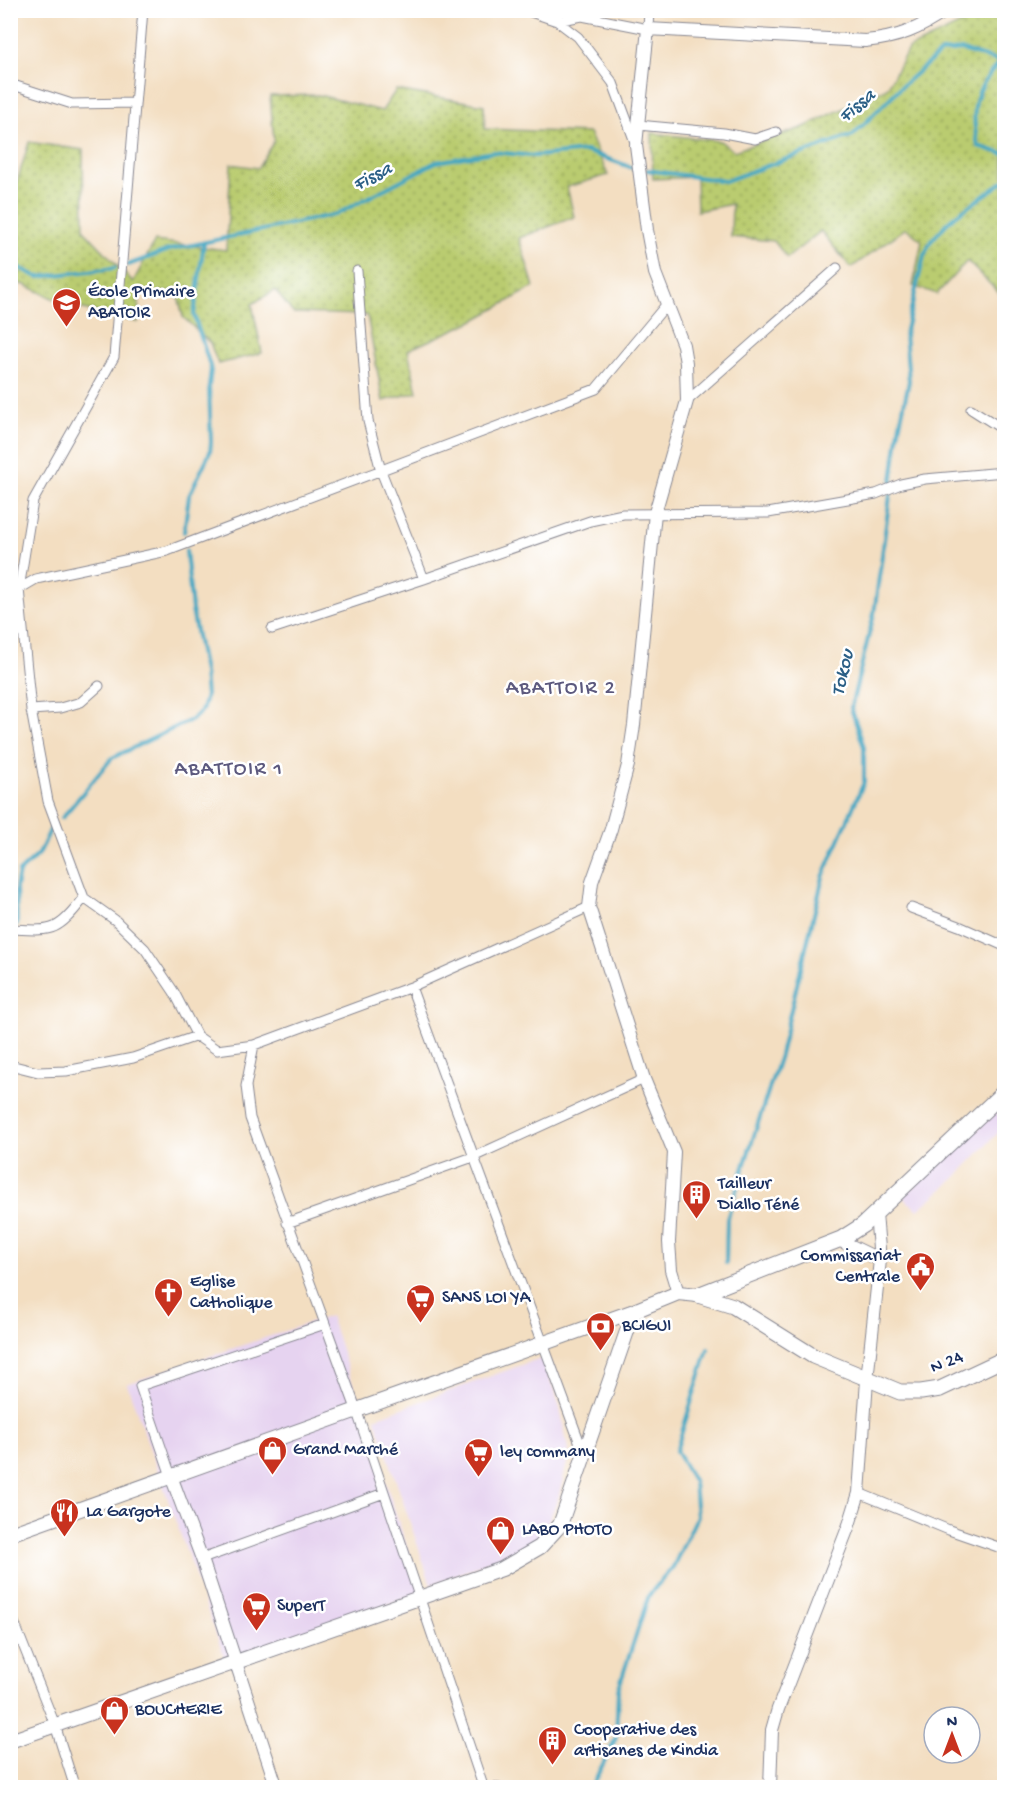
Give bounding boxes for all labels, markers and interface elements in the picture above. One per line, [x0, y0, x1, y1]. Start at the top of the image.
water label: Fissa [835, 84, 882, 129]
water label: Fissa [350, 157, 398, 198]
place label: École Primaire ABATOIR [88, 282, 195, 324]
school or university icon: École Primaire ABATOIR [51, 286, 83, 328]
water label: Tokou [828, 646, 861, 698]
district label: ABATTOIR 2 [506, 677, 616, 702]
district label: ABATTOIR 1 [175, 758, 283, 783]
place label: Tailleur Diallo Téné [717, 1174, 800, 1216]
building icon: Tailleur Diallo Téné [681, 1178, 713, 1220]
place label: Commissariat Centrale [801, 1246, 902, 1288]
public building icon: Commissariat Centrale [905, 1250, 937, 1292]
place label: Eglise Catholique [190, 1272, 273, 1314]
church icon: Eglise Catholique [153, 1276, 185, 1318]
supermarket icon: SANS LOI YA [405, 1282, 437, 1324]
place label: SANS LOI YA [442, 1288, 532, 1309]
bank icon: BCIGUI [585, 1310, 617, 1352]
place label: BCIGUI [621, 1316, 671, 1337]
street label: N 24 [928, 1347, 967, 1379]
shop icon: Grand Marché [256, 1434, 288, 1476]
supermarket icon: ley commany [463, 1436, 495, 1478]
place label: Grand Marché [293, 1440, 399, 1461]
place label: ley commany [500, 1442, 595, 1463]
restaurant icon: La Gargote [49, 1496, 81, 1538]
place label: La Gargote [86, 1502, 171, 1523]
shop icon: LABO PHOTO [485, 1514, 517, 1556]
place label: LABO PHOTO [522, 1520, 612, 1541]
supermarket icon: SuperT [240, 1590, 272, 1632]
place label: SuperT [277, 1596, 326, 1617]
shop icon: BOUCHERIE [98, 1694, 130, 1736]
place label: BOUCHERIE [134, 1700, 222, 1721]
north arrow [922, 1705, 982, 1765]
text: N [947, 1714, 958, 1733]
place label: Cooperative des artisanes de Kindia [574, 1720, 719, 1762]
building icon: Cooperative des artisanes de Kindia [537, 1724, 569, 1766]

